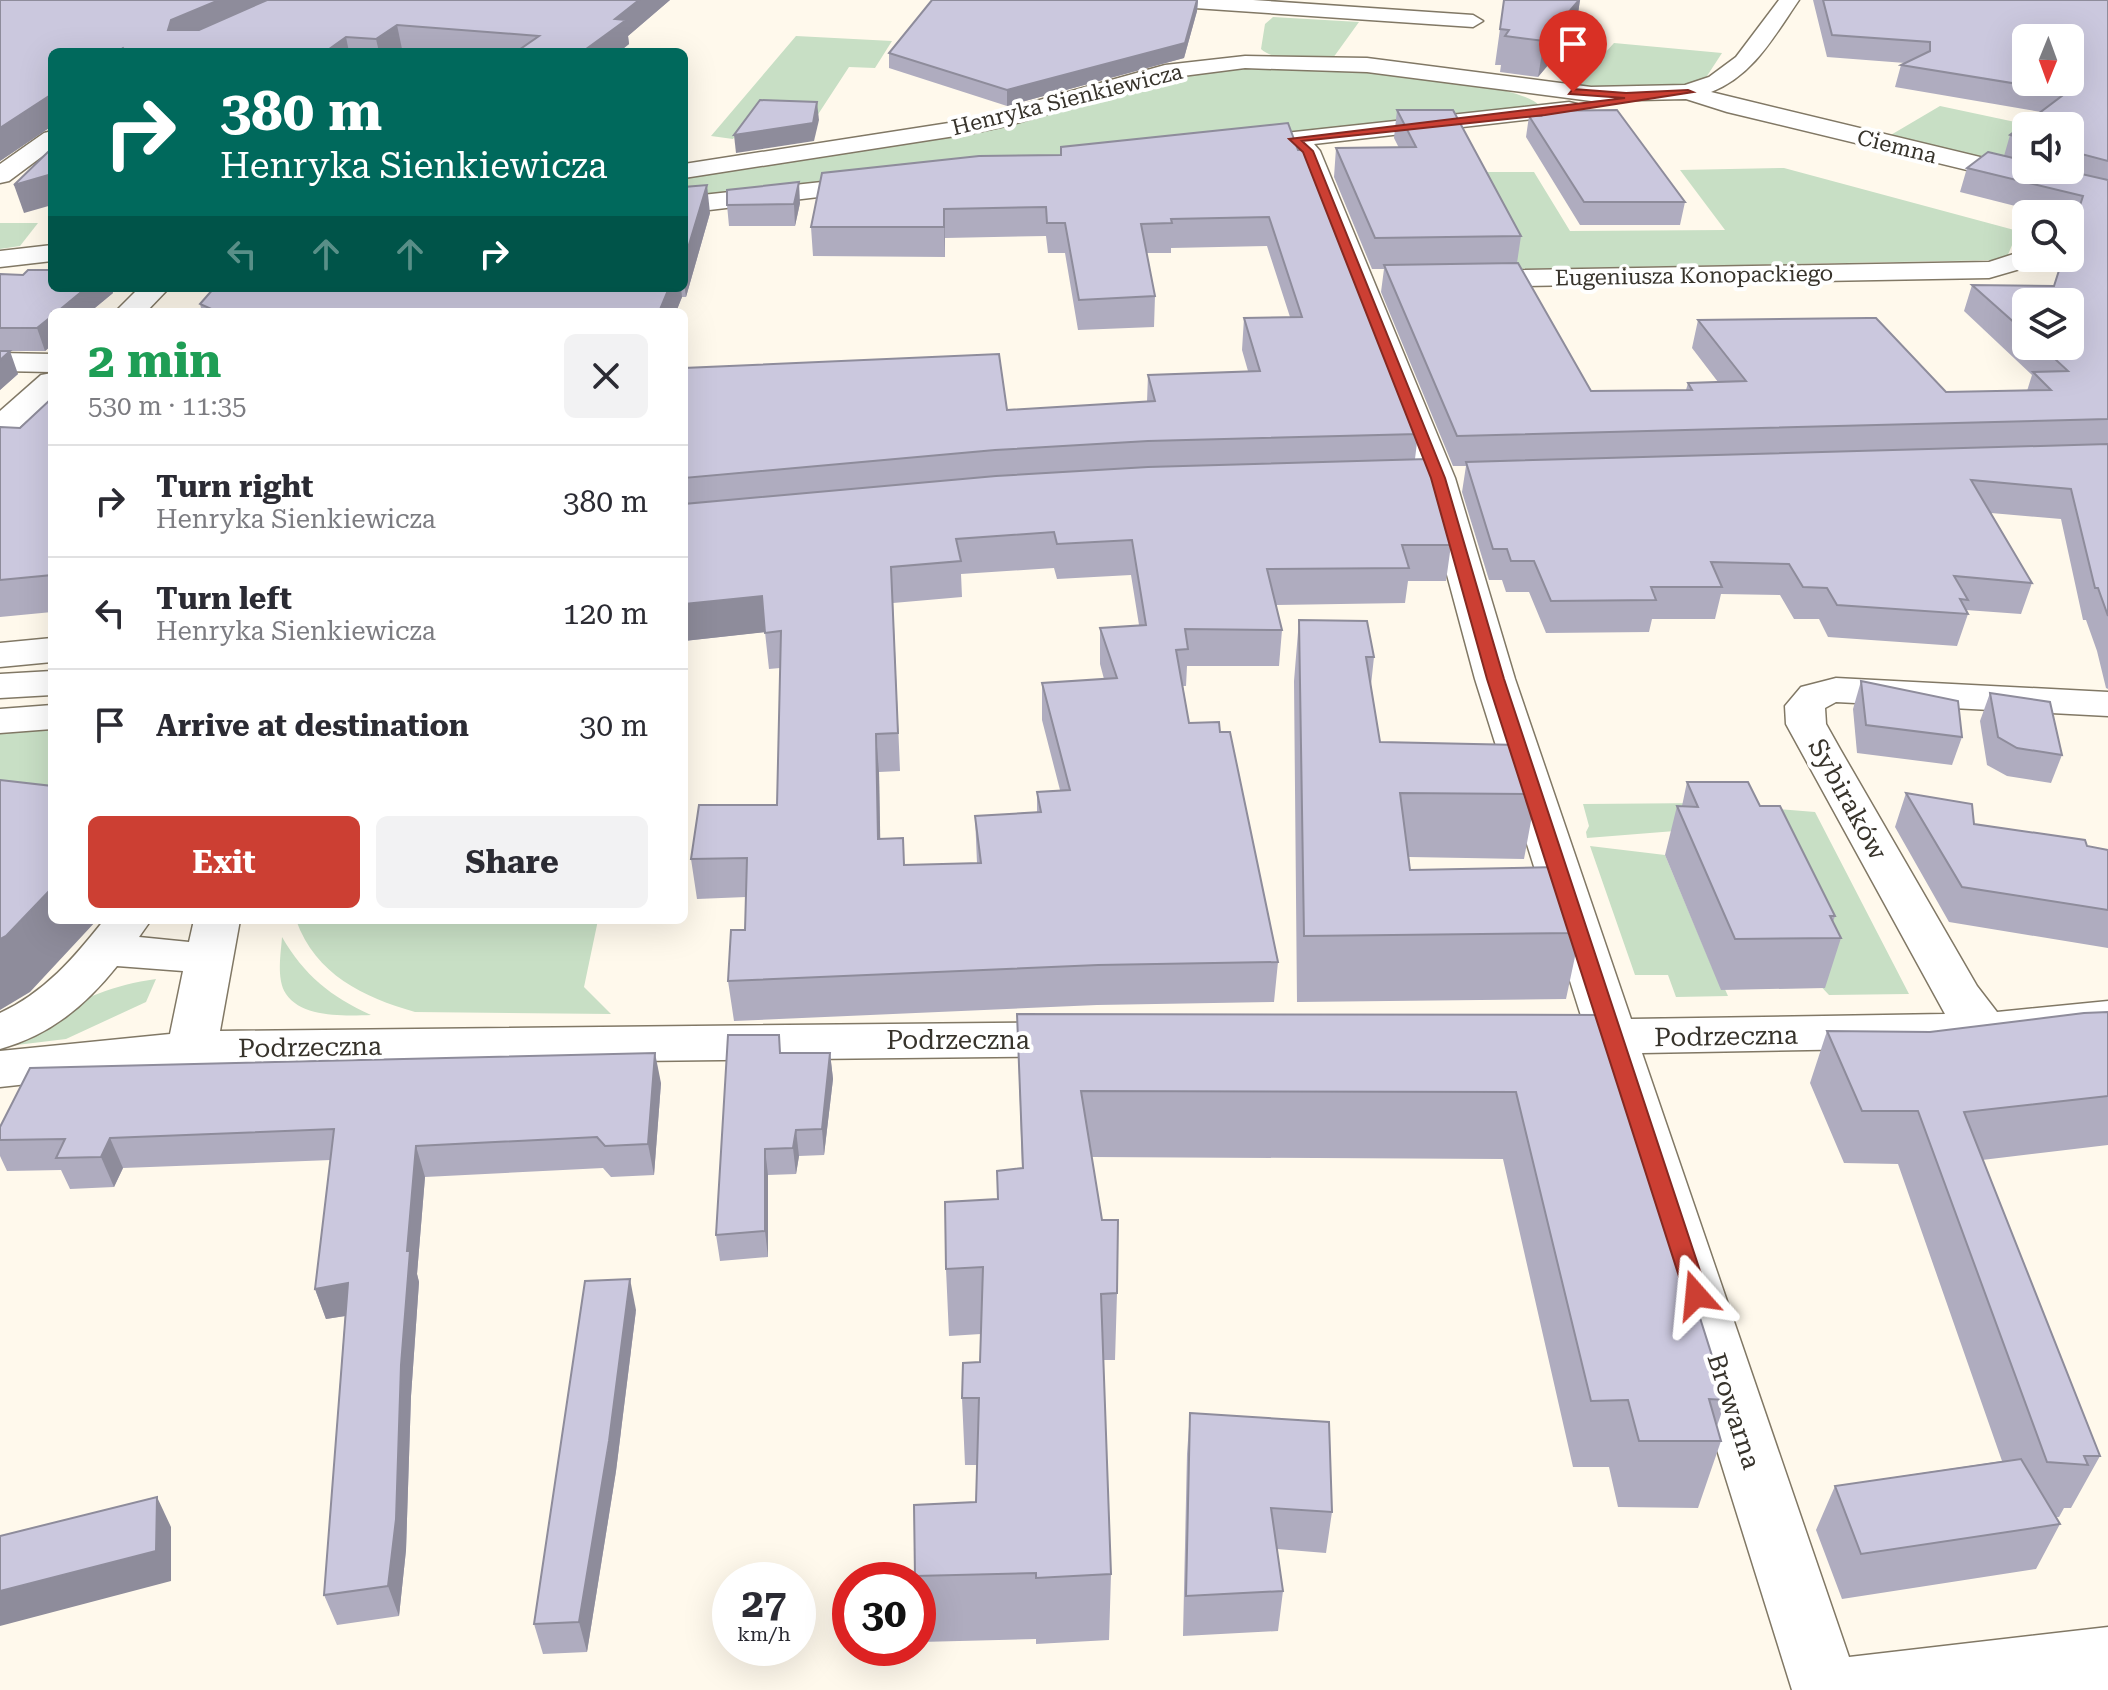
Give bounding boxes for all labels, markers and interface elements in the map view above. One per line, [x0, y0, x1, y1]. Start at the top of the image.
pin [1539, 10, 1607, 92]
icon: arrive [1551, 22, 1595, 66]
north arrow [2012, 24, 2084, 96]
map controls [2012, 24, 2084, 360]
street label: Henryka Sienkiewicza [949, 59, 1185, 140]
text: 380 m [220, 78, 382, 144]
icon: right [88, 80, 192, 184]
button: sound [2012, 112, 2084, 184]
street label: Ciemna [1854, 125, 1939, 168]
text: Henryka Sienkiewicza [220, 145, 607, 187]
button: search [2012, 200, 2084, 272]
icon: left [220, 232, 264, 276]
icon: ahead [304, 232, 348, 276]
icon: ahead [388, 232, 432, 276]
icon: right [472, 232, 516, 276]
street label: Eugeniusza Konopackiego [1555, 261, 1833, 290]
button: layers [2012, 288, 2084, 360]
text: 2 min [88, 333, 221, 389]
button: close [564, 334, 648, 418]
text: 530 m · 11:35 [88, 391, 247, 421]
text: Turn right [156, 469, 313, 504]
icon: right [88, 479, 132, 523]
text: 380 m [563, 484, 648, 519]
text: Henryka Sienkiewicza [156, 504, 436, 534]
text: Turn left [156, 581, 292, 616]
icon: left [88, 591, 132, 635]
text: 120 m [563, 596, 648, 631]
text: Henryka Sienkiewicza [156, 616, 436, 646]
icon: arrive [88, 703, 132, 747]
text: Arrive at destination [156, 708, 469, 743]
text: 30 m [579, 708, 648, 743]
street label: Sybiraków [1803, 733, 1894, 865]
button: Exit [88, 816, 360, 908]
button: Share [376, 816, 648, 908]
street label: Podrzeczna [1654, 1020, 1798, 1052]
street label: Podrzeczna [886, 1025, 1030, 1055]
street label: Podrzeczna [238, 1031, 382, 1063]
position arrow [1654, 1253, 1738, 1337]
street label: Browarna [1701, 1349, 1767, 1473]
speed limit sign: 30 [832, 1562, 936, 1666]
text: 27 [742, 1580, 786, 1627]
text: km/h [737, 1622, 791, 1646]

